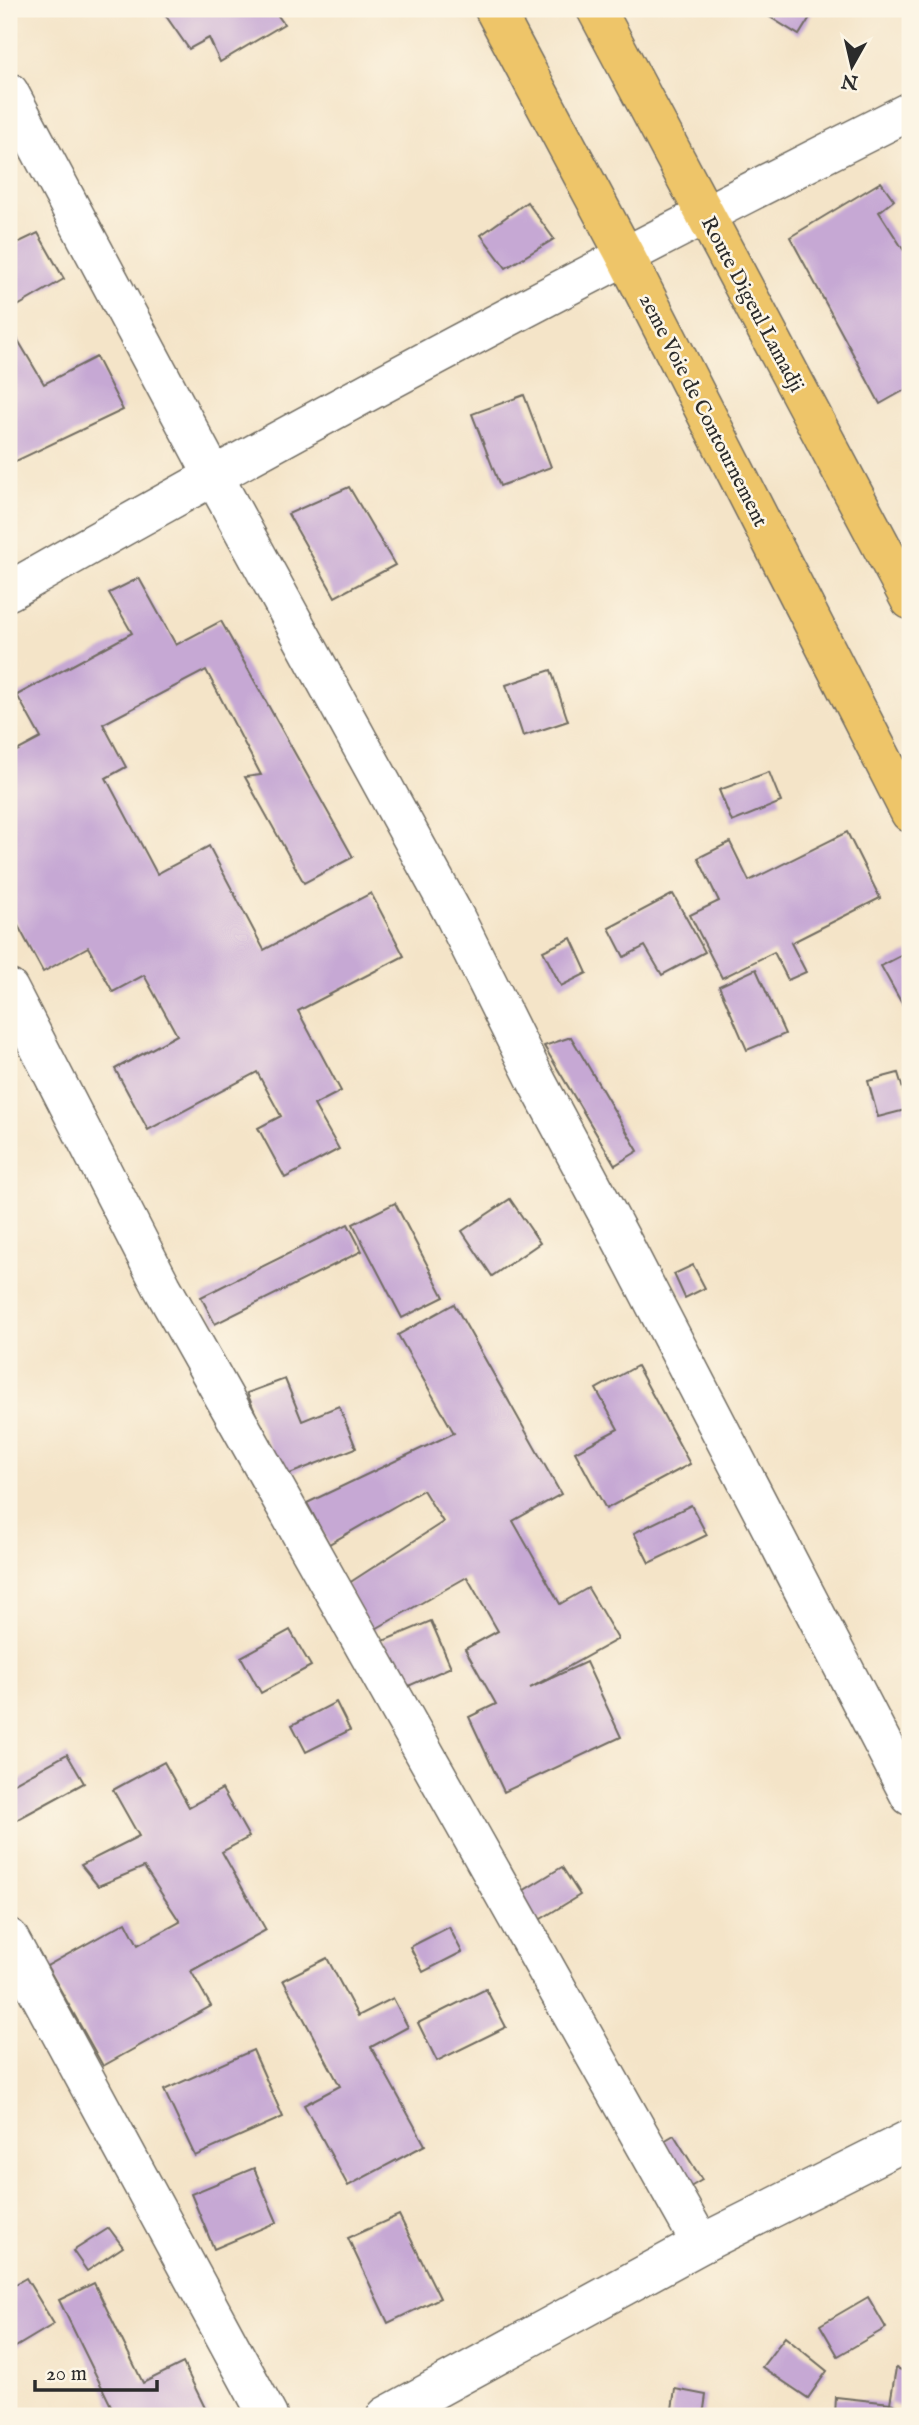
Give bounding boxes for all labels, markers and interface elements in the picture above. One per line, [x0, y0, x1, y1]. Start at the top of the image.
north arrow [818, 32, 888, 102]
text: N [840, 68, 861, 94]
street label: Route Digeul Lamadji [694, 212, 809, 397]
street label: 2eme Voie de Contournement [632, 290, 773, 532]
scale bar [35, 2348, 158, 2392]
text: 20 m [46, 2361, 87, 2388]

